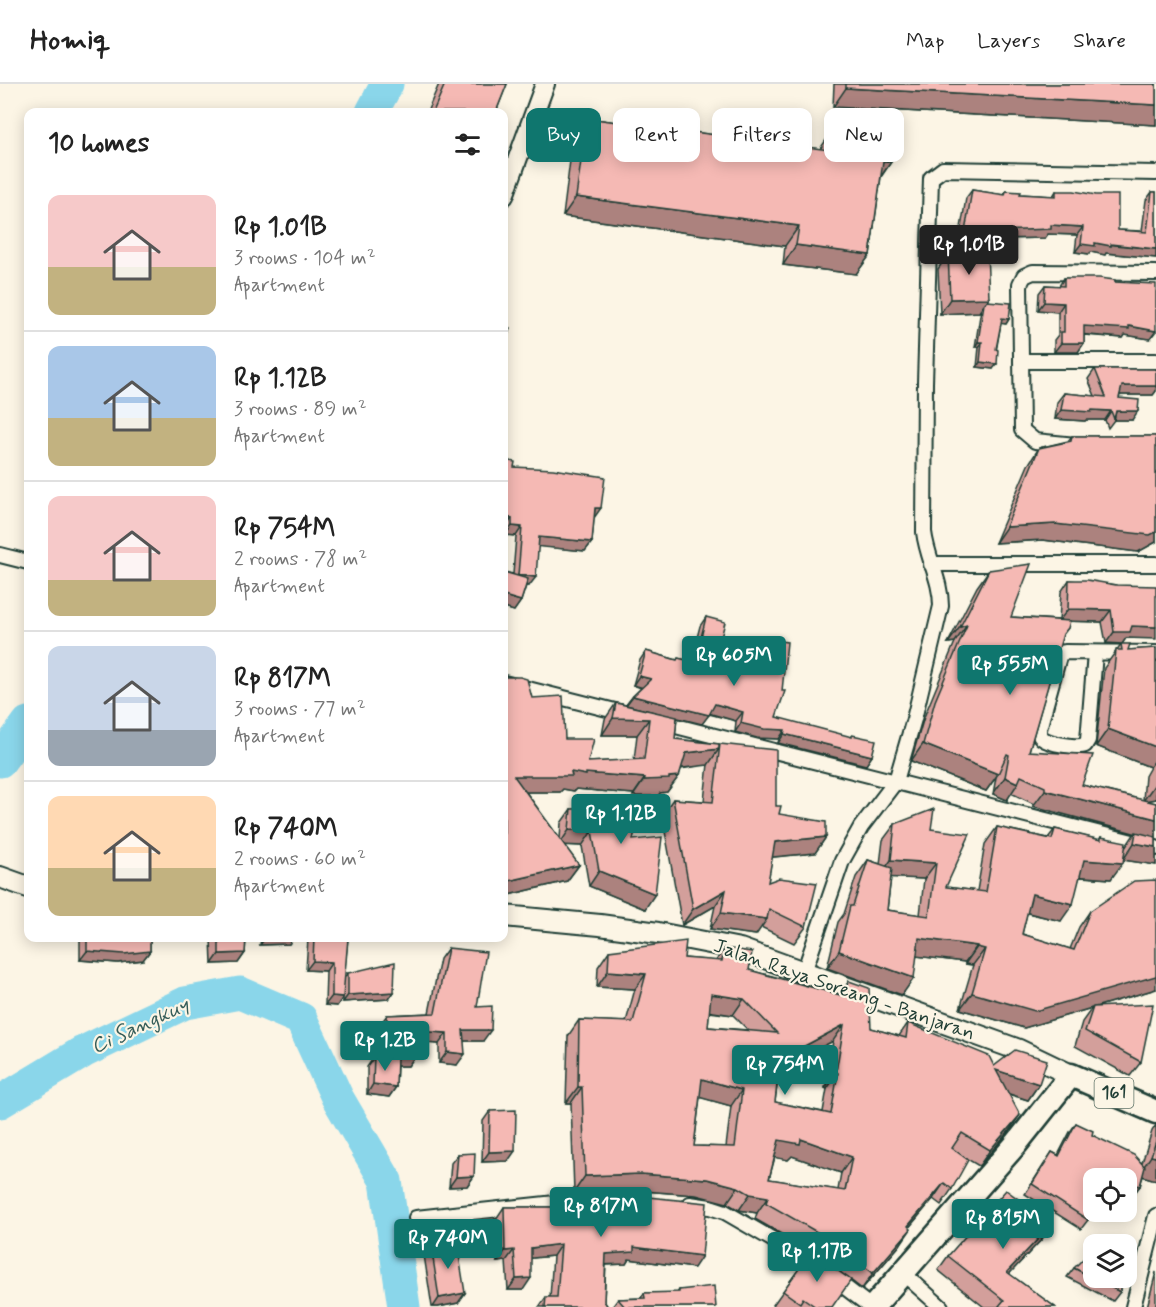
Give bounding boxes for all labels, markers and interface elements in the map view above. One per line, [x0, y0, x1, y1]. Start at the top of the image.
text: Homiq [30, 23, 110, 60]
text: Map [906, 27, 944, 55]
text: Layers [977, 27, 1040, 55]
text: Share [1073, 27, 1126, 55]
chip: Buy [526, 108, 601, 162]
chip: Rent [613, 108, 700, 162]
chip: Filters [712, 108, 812, 162]
chip: New [824, 108, 904, 162]
text: 10 homes [48, 127, 149, 161]
icon: filters [451, 128, 484, 161]
text: Rp 1.01B [234, 211, 327, 245]
icon: home [96, 219, 168, 291]
pin: Rp 1.01B [907, 225, 1031, 276]
text: Rp 1.01B [933, 231, 1005, 258]
text: 3 rooms · 104 m² [234, 245, 376, 272]
text: Apartment [234, 272, 325, 299]
text: Rp 1.12B [234, 362, 326, 396]
icon: home [96, 370, 168, 442]
text: 3 rooms · 89 m² [234, 396, 367, 423]
text: Apartment [234, 423, 325, 450]
text: Rp 754M [234, 512, 335, 546]
icon: home [96, 520, 168, 592]
text: 2 rooms · 78 m² [234, 546, 367, 573]
text: Apartment [234, 573, 325, 600]
pin: Rp 605M [679, 636, 789, 687]
text: Rp 605M [696, 642, 772, 669]
pin: Rp 555M [955, 645, 1065, 696]
text: Rp 555M [971, 651, 1049, 678]
text: Rp 817M [234, 662, 331, 696]
icon: home [96, 670, 168, 742]
text: 3 rooms · 77 m² [234, 696, 366, 723]
text: Apartment [234, 723, 325, 750]
pin: Rp 1.12B [559, 794, 683, 845]
text: Rp 1.12B [585, 800, 657, 827]
text: Rp 740M [234, 812, 338, 846]
icon: home [96, 820, 168, 892]
text: 2 rooms · 60 m² [234, 846, 366, 873]
text: Apartment [234, 873, 325, 900]
street label: Jalan Raya Soreang - Banjaran [709, 933, 978, 1048]
water label: Ci Sangkuy [87, 991, 195, 1061]
pin: Rp 1.2B [330, 1021, 440, 1072]
text: Rp 1.2B [354, 1027, 416, 1054]
pin: Rp 754M [730, 1045, 840, 1096]
text: Rp 754M [746, 1051, 824, 1078]
road number: 161 [1094, 1078, 1134, 1108]
map controls [1083, 1168, 1137, 1288]
button: locate [1083, 1168, 1137, 1222]
pin: Rp 817M [546, 1187, 656, 1238]
text: Rp 817M [564, 1193, 638, 1220]
pin: Rp 815M [948, 1199, 1058, 1250]
text: Rp 815M [966, 1205, 1040, 1232]
pin: Rp 740M [393, 1219, 503, 1270]
text: Rp 740M [408, 1225, 488, 1252]
pin: Rp 1.17B [755, 1232, 879, 1283]
button: layers [1083, 1234, 1137, 1288]
text: Rp 1.17B [782, 1238, 852, 1265]

